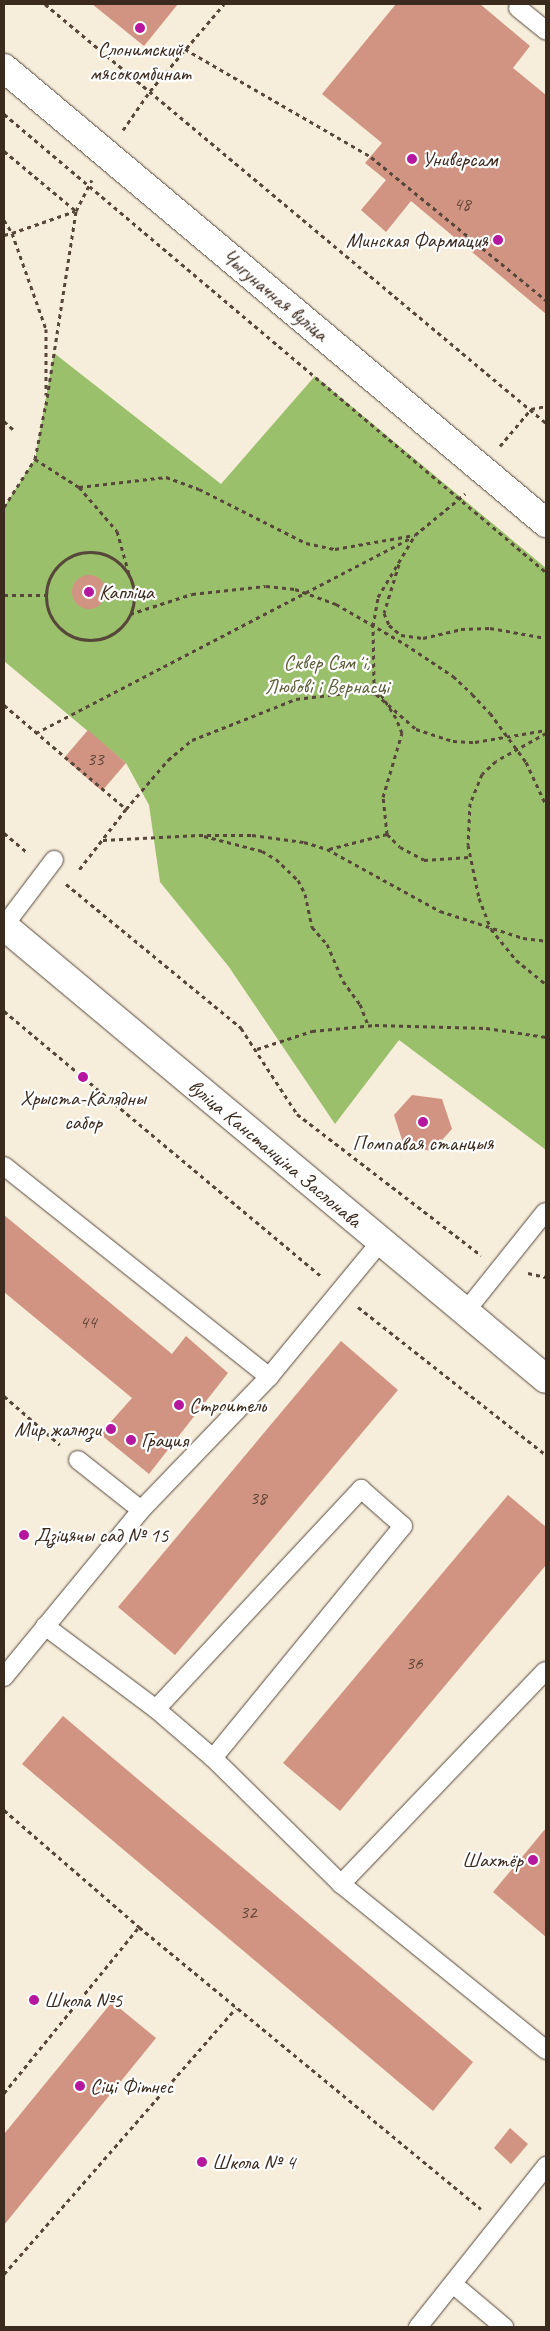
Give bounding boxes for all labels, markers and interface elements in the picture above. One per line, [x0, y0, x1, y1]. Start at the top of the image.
marker: Слонимский мясокомбинат [134, 22, 146, 34]
place label: Слонимский мясокомбинат [90, 36, 190, 86]
place label: Универсам [422, 146, 497, 172]
marker: Универсам [406, 153, 418, 165]
house number: 48 [453, 194, 471, 216]
place label: Минская Фармация [346, 227, 488, 253]
marker: Минская Фармация [492, 234, 504, 246]
street label: Чыгуначная вуліца [217, 243, 333, 347]
place label: Капліца [99, 579, 154, 605]
marker: Капліца [83, 586, 95, 598]
park label: Сквер Сямʼі, Любові і Вернасці [265, 649, 389, 699]
house number: 33 [86, 749, 104, 771]
marker: Хрыста-Калядны сабор [77, 1071, 89, 1083]
street label: вуліца Канстанціна Заслонава [183, 1073, 367, 1233]
place label: Хрыста-Калядны сабор [20, 1085, 146, 1135]
marker: Помпавая станцыя [417, 1116, 429, 1128]
place label: Помпавая станцыя [352, 1130, 494, 1156]
house number: 44 [79, 1312, 97, 1334]
place label: Строитель [189, 1392, 266, 1418]
marker: Строитель [173, 1399, 185, 1411]
place label: Мир жалюзи [15, 1416, 101, 1442]
marker: Мир жалюзи [105, 1423, 117, 1435]
place label: Грация [141, 1427, 188, 1453]
marker: Грация [125, 1434, 137, 1446]
house number: 38 [249, 1488, 267, 1510]
place label: Дзіцячы сад № 15 [34, 1522, 169, 1548]
marker: Дзіцячы сад № 15 [18, 1529, 30, 1541]
house number: 36 [405, 1653, 423, 1675]
place label: Шахтёр [462, 1847, 523, 1873]
marker: Шахтёр [527, 1854, 539, 1866]
house number: 32 [239, 1902, 257, 1924]
place label: Школа №5 [44, 1987, 122, 2013]
marker: Школа №5 [28, 1994, 40, 2006]
place label: Сіці Фітнес [90, 2073, 173, 2099]
marker: Сіці Фітнес [74, 2080, 86, 2092]
place label: Школа № 4 [212, 2149, 295, 2175]
marker: Школа № 4 [196, 2156, 208, 2168]

